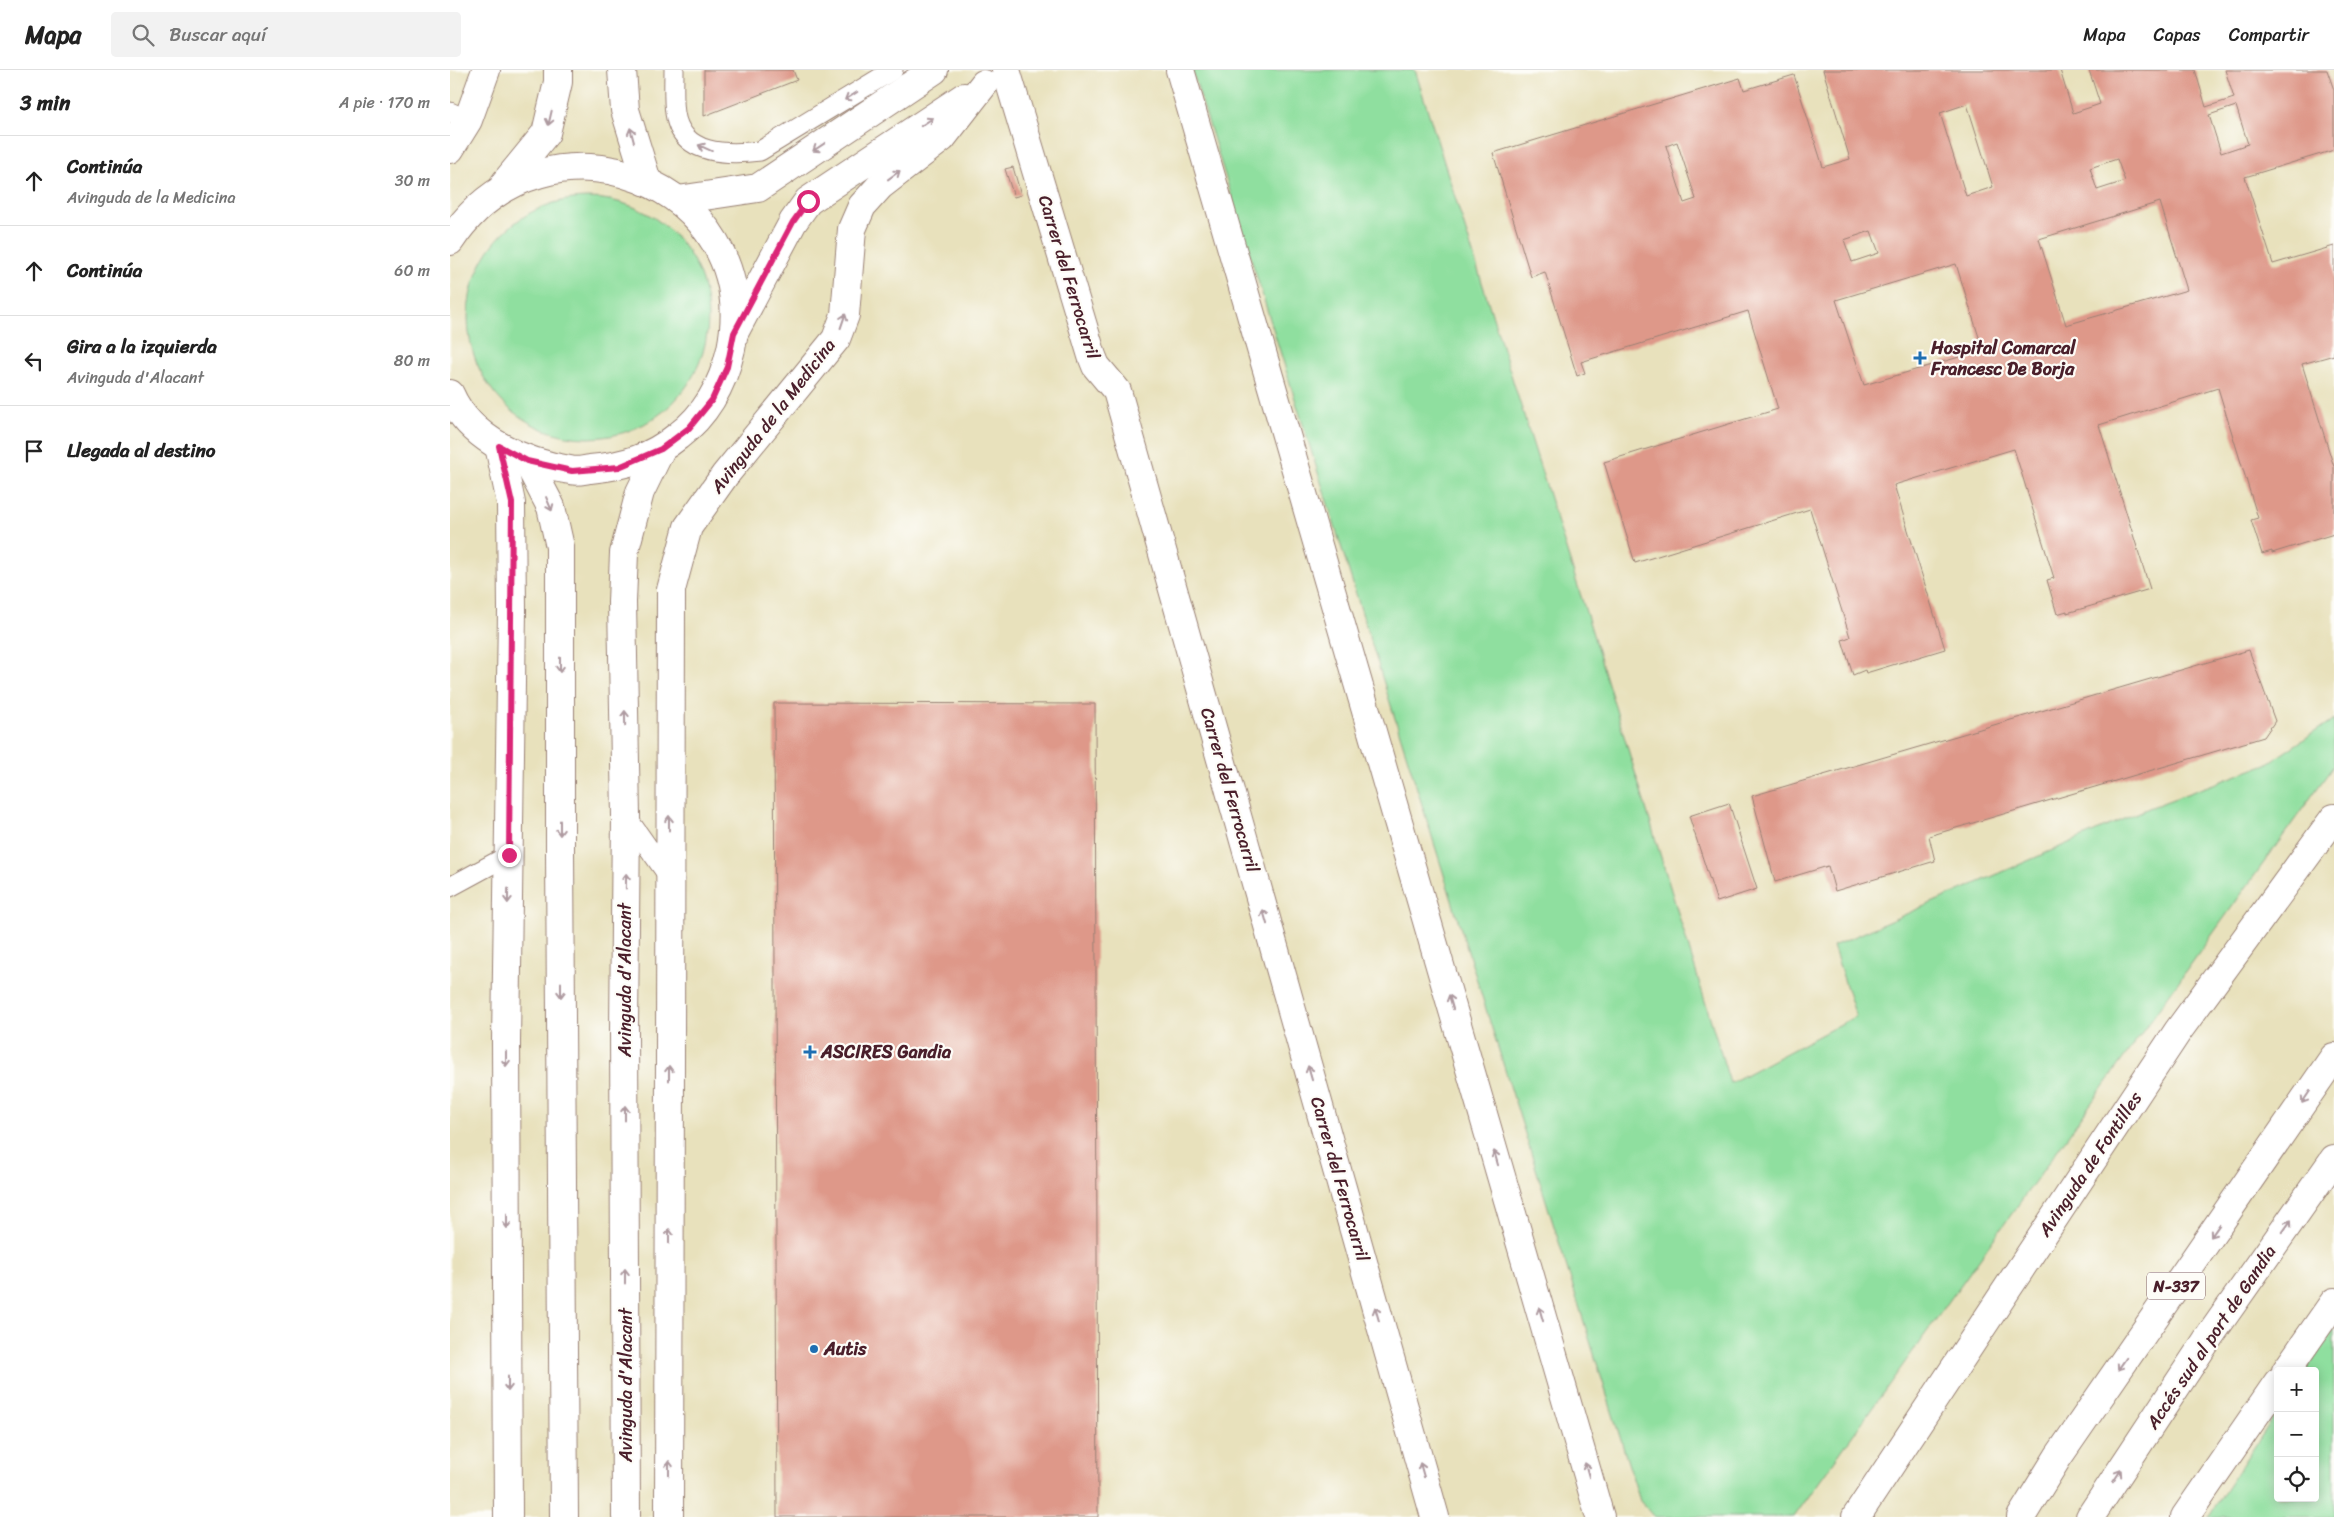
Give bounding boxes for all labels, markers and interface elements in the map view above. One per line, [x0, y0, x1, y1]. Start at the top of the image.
search box [111, 12, 461, 57]
text: Mapa [25, 14, 81, 56]
text: Buscar aquí [169, 18, 266, 51]
text: Mapa [2083, 19, 2126, 51]
text: Capas [2154, 19, 2201, 51]
text: Compartir [2229, 19, 2309, 51]
icon: search [129, 21, 157, 49]
text: 3 min [20, 84, 70, 122]
text: A pie · 170 m [339, 88, 430, 117]
one-way arrow [844, 90, 858, 101]
one-way arrow [544, 109, 554, 125]
one-way arrow [920, 117, 934, 127]
one-way arrow [627, 127, 636, 143]
one-way arrow [813, 142, 827, 152]
one-way arrow [698, 143, 713, 153]
text: Continúa [67, 150, 142, 183]
text: 30 m [395, 166, 430, 195]
icon: ahead [20, 167, 48, 195]
one-way arrow [887, 170, 901, 180]
text: Avinguda de la Medicina [67, 183, 236, 212]
route start [797, 190, 820, 213]
street label: Carrer del Ferrocarril [1029, 191, 1109, 364]
text: Continúa [67, 254, 142, 287]
text: 60 m [394, 256, 430, 285]
icon: ahead [20, 257, 48, 285]
one-way arrow [839, 314, 848, 329]
text: Gira a la izquierda [67, 330, 217, 363]
street label: Avinguda de la Medicina [701, 331, 844, 501]
place label: Hospital Comarcal Francesc De Borja [1930, 332, 2076, 385]
text: 80 m [394, 346, 430, 375]
icon: left [20, 347, 48, 375]
marker: Hospital Comarcal Francesc De Borja [1913, 351, 1927, 365]
text: Avinguda d'Alacant [67, 363, 204, 392]
text: Llegada al destino [67, 434, 216, 467]
icon: arrive [20, 437, 48, 465]
one-way arrow [545, 496, 554, 511]
one-way arrow [555, 656, 565, 673]
street label: Carrer del Ferrocarril [1191, 704, 1269, 877]
one-way arrow [620, 711, 629, 727]
one-way arrow [664, 816, 674, 832]
one-way arrow [555, 819, 565, 835]
route end [498, 844, 521, 867]
one-way arrow [621, 873, 631, 890]
one-way arrow [503, 888, 513, 904]
street label: Avinguda d'Alacant [609, 902, 641, 1058]
one-way arrow [1260, 909, 1270, 925]
one-way arrow [556, 982, 566, 998]
one-way arrow [1445, 994, 1455, 1010]
place label: ASCIRES Gandia [820, 1036, 952, 1068]
marker: ASCIRES Gandia [803, 1045, 817, 1059]
one-way arrow [501, 1050, 511, 1066]
one-way arrow [664, 1066, 674, 1082]
one-way arrow [1304, 1066, 1314, 1082]
street label: Avinguda de Fontilles [2029, 1084, 2151, 1244]
one-way arrow [2301, 1090, 2312, 1104]
street label: Carrer del Ferrocarril [1301, 1093, 1379, 1266]
one-way arrow [620, 1106, 630, 1122]
one-way arrow [1491, 1150, 1501, 1166]
one-way arrow [502, 1212, 512, 1229]
one-way arrow [2282, 1219, 2292, 1233]
one-way arrow [2210, 1224, 2220, 1238]
one-way arrow [664, 1228, 674, 1244]
street label: Accés sud al port de Gandia [2137, 1238, 2285, 1437]
one-way arrow [620, 1268, 630, 1284]
road number: N-337 [2147, 1272, 2205, 1300]
one-way arrow [1372, 1306, 1382, 1322]
street label: Avinguda d'Alacant [610, 1307, 642, 1463]
one-way arrow [1536, 1307, 1546, 1323]
place label: Autis [823, 1333, 867, 1365]
marker: Autis [808, 1343, 820, 1355]
one-way arrow [2117, 1357, 2127, 1371]
map controls [2274, 1367, 2319, 1502]
button: + [2274, 1367, 2319, 1412]
one-way arrow [503, 1375, 513, 1391]
button: − [2274, 1412, 2319, 1457]
button: locate [2274, 1457, 2319, 1502]
one-way arrow [664, 1461, 674, 1477]
one-way arrow [1416, 1463, 1426, 1479]
one-way arrow [1581, 1463, 1591, 1479]
one-way arrow [2112, 1470, 2122, 1484]

